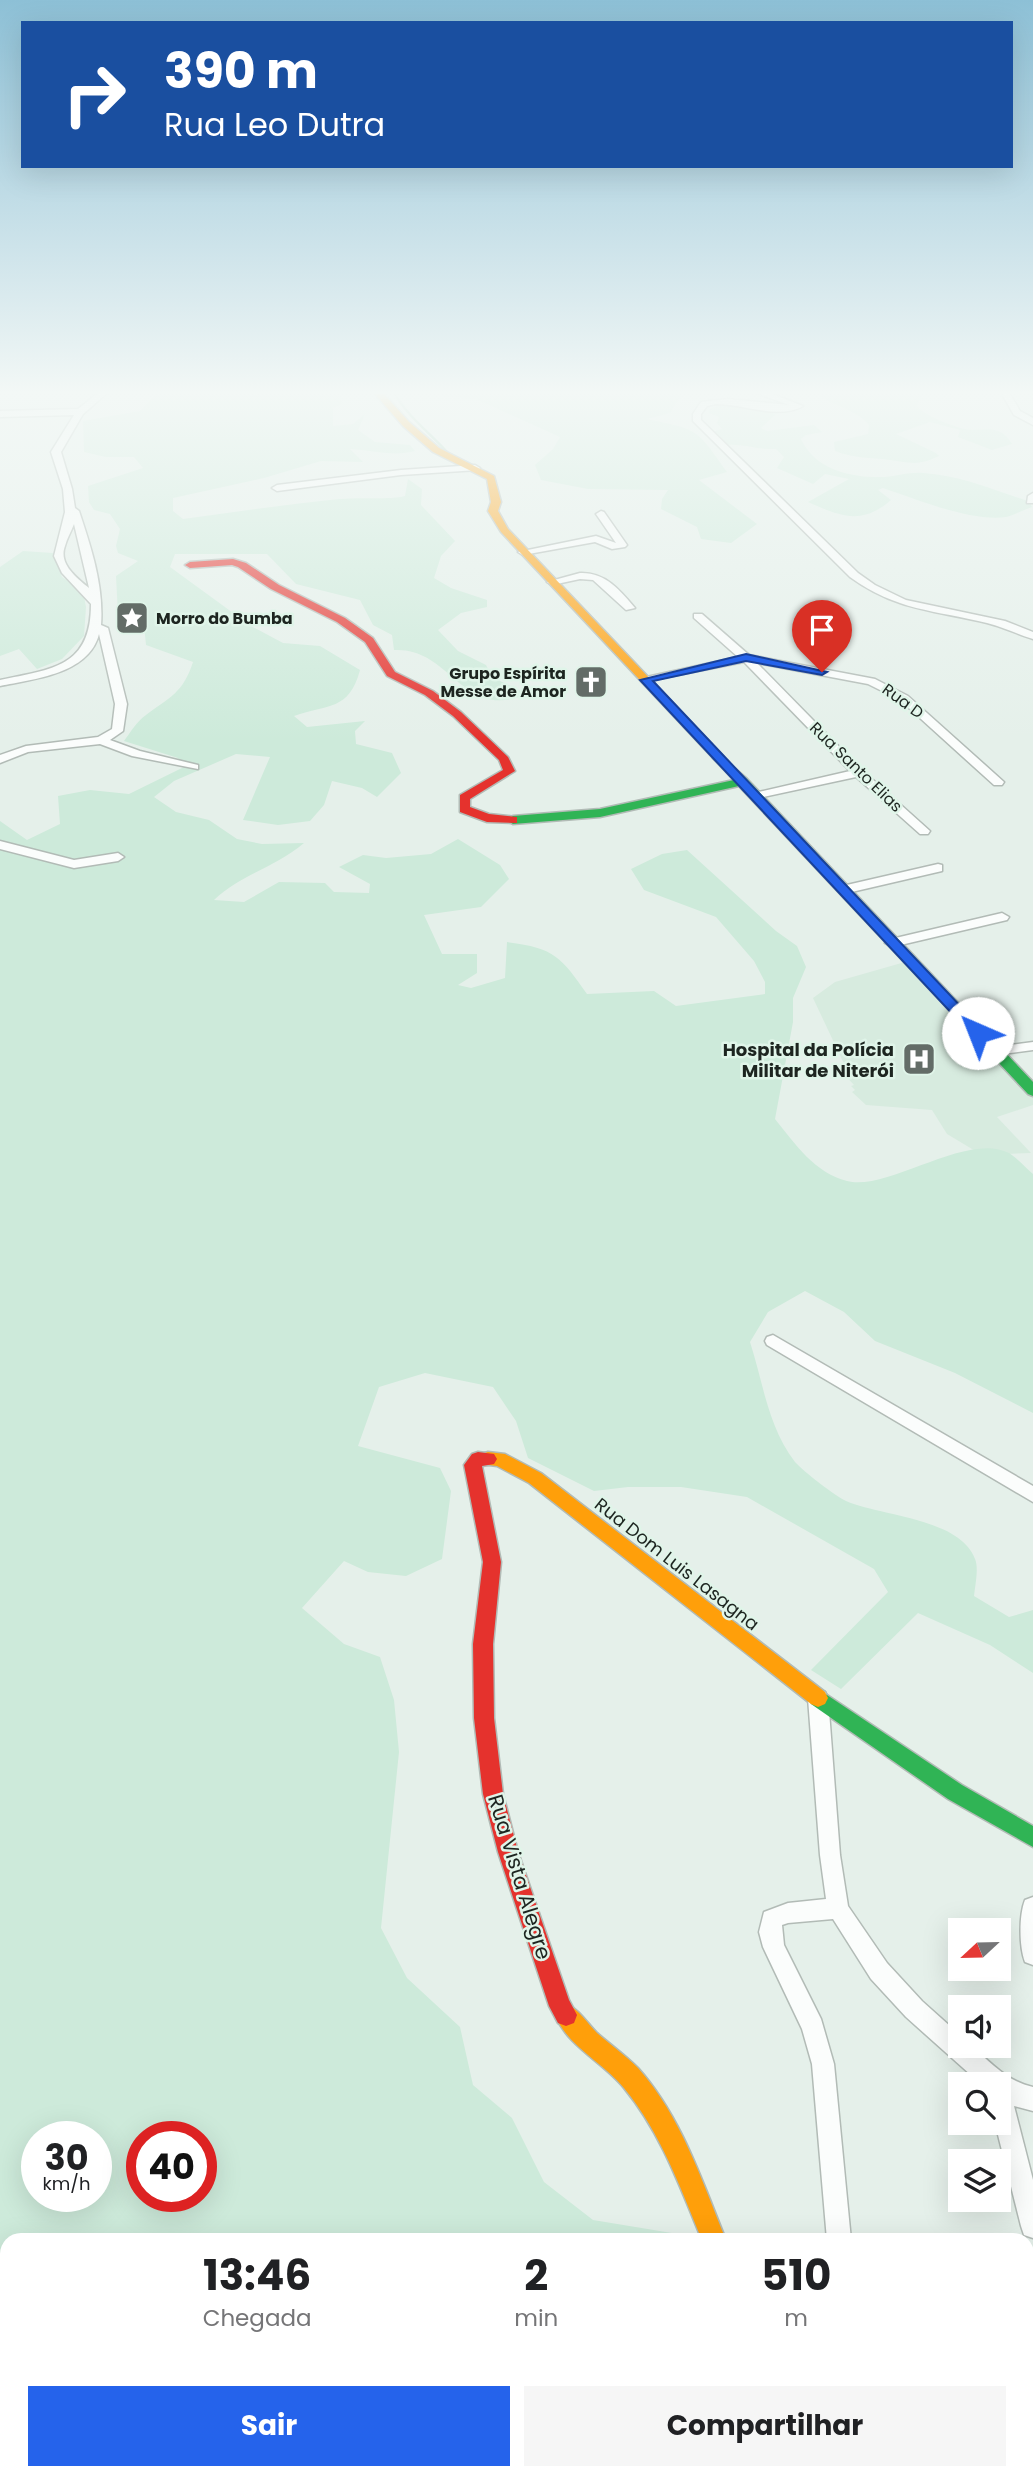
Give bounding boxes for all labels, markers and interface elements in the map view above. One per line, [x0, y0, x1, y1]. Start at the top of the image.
text: 390 m [164, 37, 318, 105]
icon: right [49, 49, 140, 140]
text: Rua Leo Dutra [164, 102, 385, 147]
place icon: Morro do Bumba [113, 599, 151, 637]
pin [792, 600, 852, 672]
place label: Morro do Bumba [156, 607, 293, 630]
icon: arrive [803, 611, 841, 649]
place label: Grupo Espírita Messe de Amor [440, 662, 566, 703]
church icon: Grupo Espírita Messe de Amor [572, 663, 610, 701]
street label: Rua D [877, 678, 929, 724]
street label: Rua Santo Elias [804, 717, 908, 817]
position arrow [941, 996, 1015, 1070]
place label: Hospital da Polícia Militar de Niterói [723, 1037, 894, 1083]
hospital icon: Hospital da Polícia Militar de Niterói [900, 1040, 938, 1078]
street label: Rua Dom Luis Lasagna [590, 1492, 764, 1636]
street label: Rua Vista Alegre [481, 1791, 559, 1963]
north arrow [948, 1918, 1012, 1981]
map controls [948, 1918, 1011, 2212]
button: sound [948, 1995, 1011, 2058]
button: search [948, 2072, 1011, 2135]
speed limit sign: 40 [126, 2121, 217, 2212]
text: 30 [45, 2133, 89, 2182]
button: layers [948, 2149, 1011, 2212]
text: km/h [43, 2171, 90, 2196]
text: 13:46 [203, 2246, 311, 2305]
text: 2 [524, 2246, 548, 2305]
text: 510 [761, 2246, 831, 2305]
text: Chegada [203, 2302, 312, 2334]
text: min [514, 2302, 558, 2334]
text: m [784, 2302, 808, 2334]
button: Sair [28, 2386, 510, 2466]
button: Compartilhar [524, 2386, 1006, 2466]

